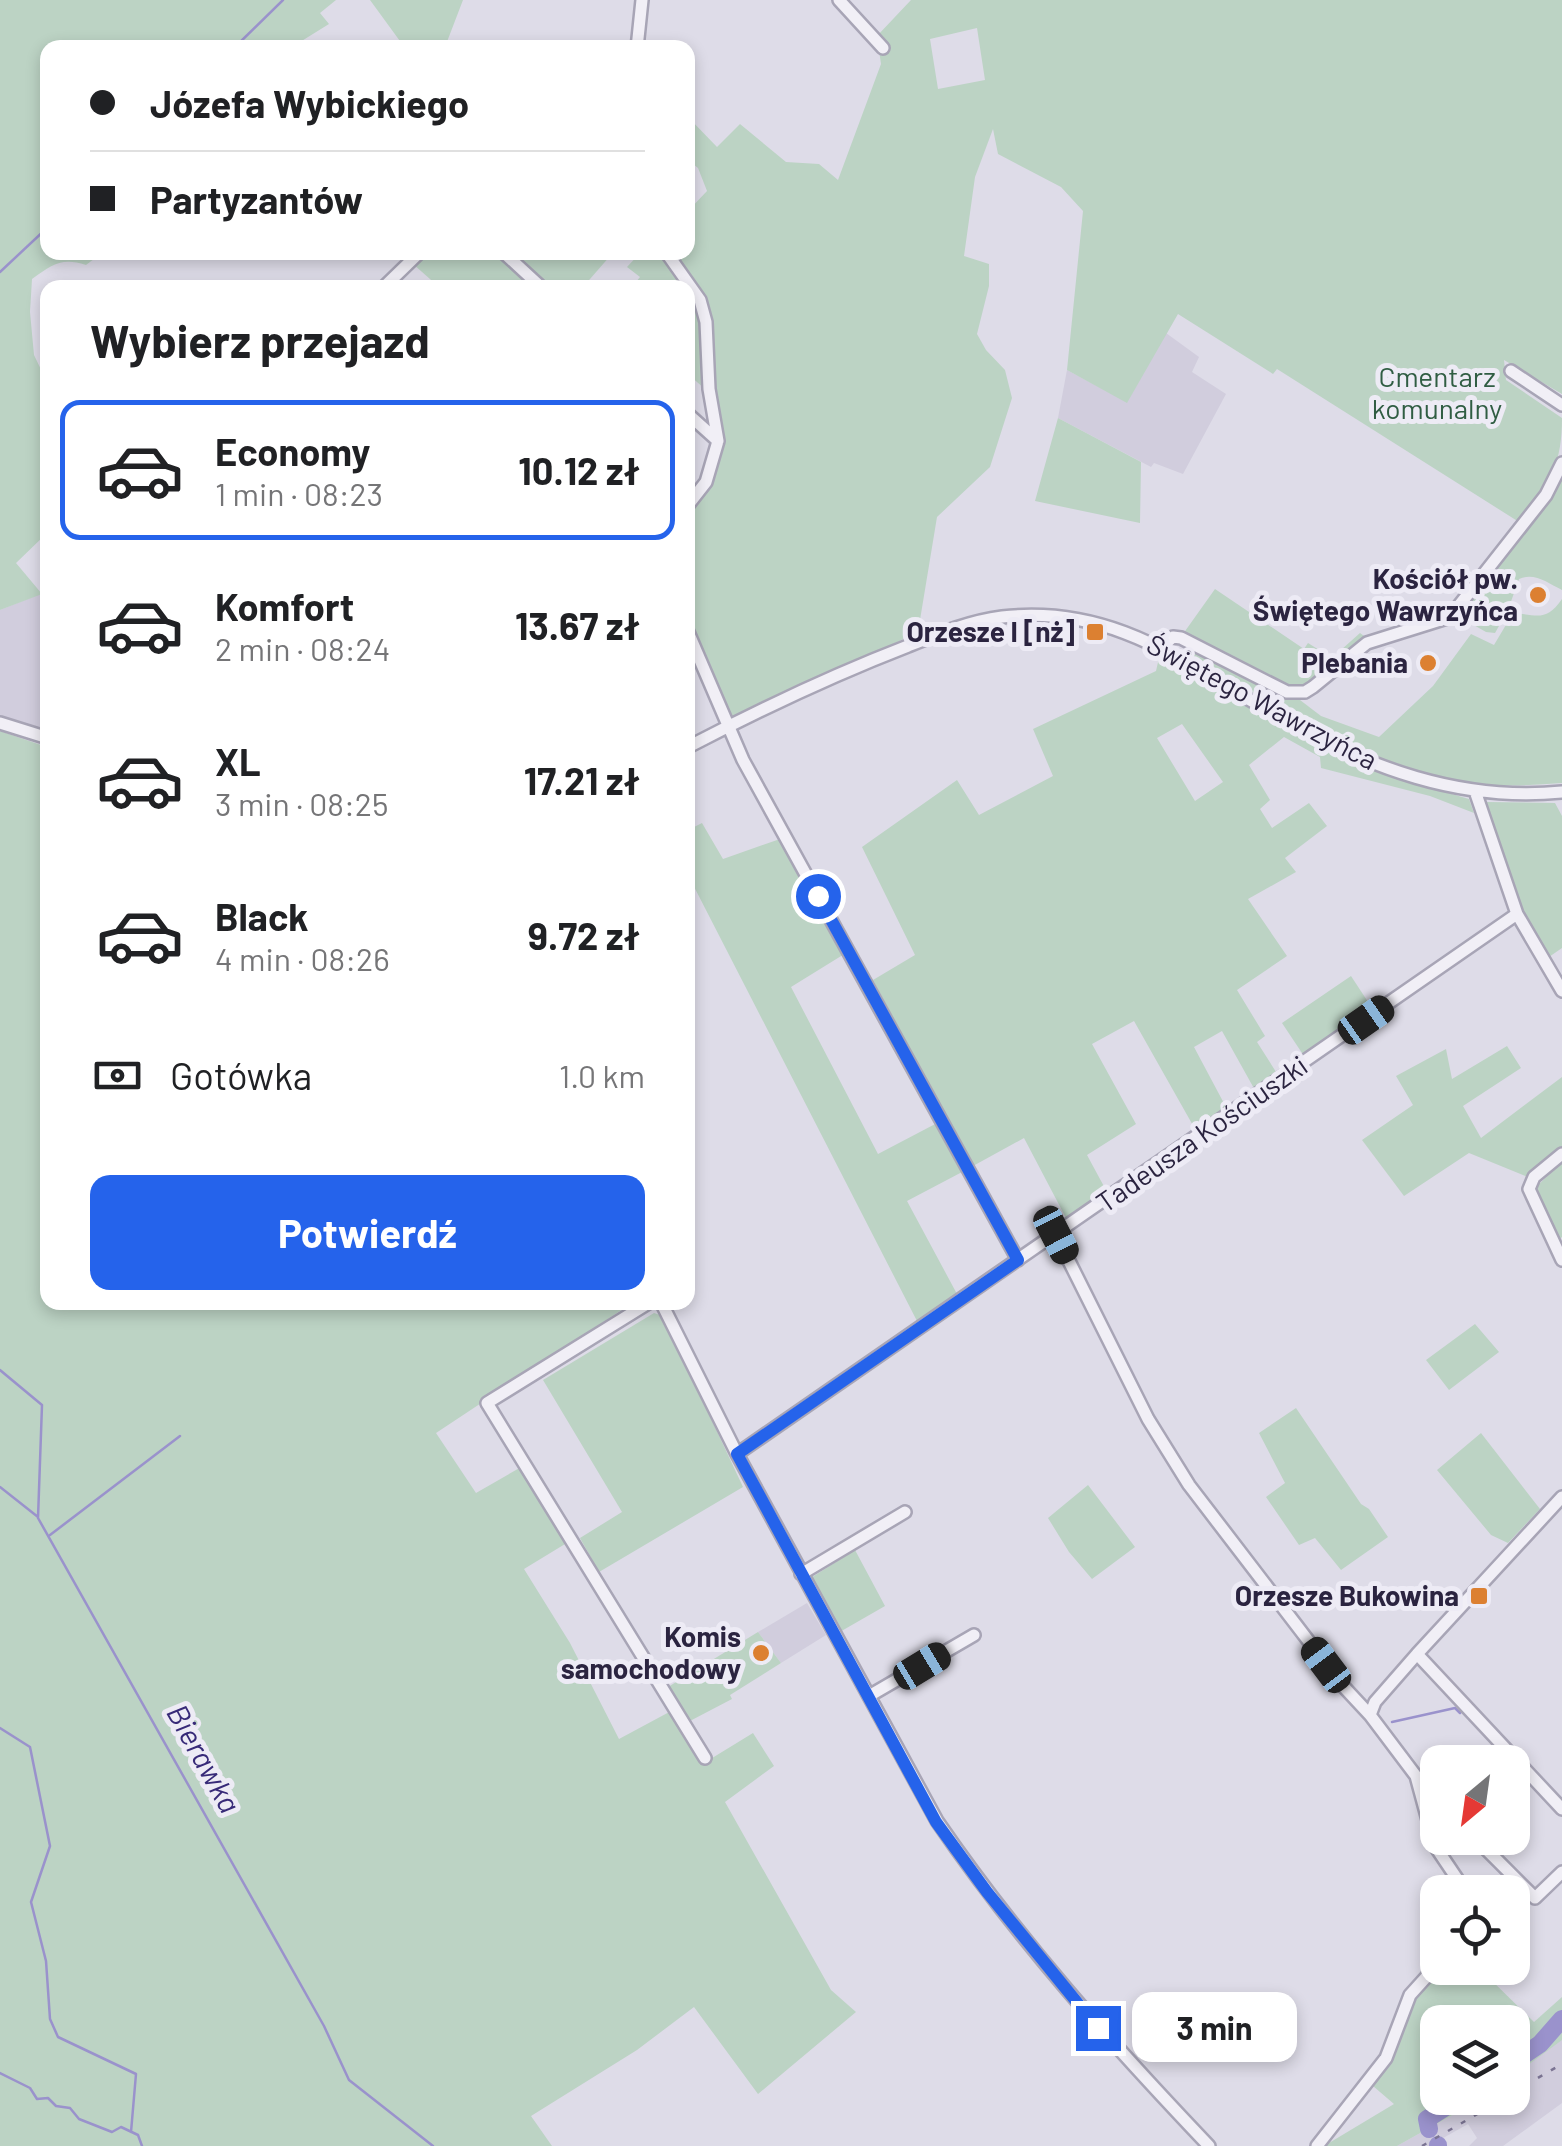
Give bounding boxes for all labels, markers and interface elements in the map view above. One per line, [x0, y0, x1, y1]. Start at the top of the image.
text: Józefa Wybickiego [150, 80, 469, 126]
text: Partyzantów [150, 176, 363, 222]
text: Wybierz przejazd [90, 313, 430, 367]
park label: Cmentarz komunalny [1372, 359, 1502, 425]
icon: car [95, 425, 185, 515]
text: Economy [215, 428, 370, 474]
text: 10.12 zł [518, 447, 640, 493]
text: 1 min · 08:23 [215, 474, 383, 512]
place label: Kościół pw. Świętego Wawrzyńca [1253, 561, 1518, 627]
icon: car [95, 580, 185, 670]
text: Komfort [215, 583, 354, 629]
marker: Kościół pw. Świętego Wawrzyńca [1527, 584, 1549, 606]
text: 13.67 zł [515, 602, 640, 648]
place label: Orzesze I [nż] [906, 614, 1075, 648]
marker: Orzesze I [nż] [1084, 621, 1106, 643]
street label: Świętego Wawrzyńca [1142, 626, 1383, 776]
text: 2 min · 08:24 [215, 629, 390, 667]
place label: Plebania [1301, 645, 1408, 679]
marker: Plebania [1417, 652, 1439, 674]
icon: car [95, 735, 185, 825]
text: XL [215, 738, 261, 784]
text: 17.21 zł [524, 757, 640, 803]
text: 3 min · 08:25 [215, 784, 388, 822]
route start [796, 874, 841, 919]
icon: car [95, 890, 185, 980]
text: Black [215, 893, 309, 939]
text: 9.72 zł [528, 912, 640, 958]
text: 4 min · 08:26 [215, 939, 390, 977]
car [1333, 991, 1399, 1049]
icon: cash [90, 1048, 145, 1103]
street label: Tadeusza Kościuszki [1089, 1048, 1314, 1219]
text: Gotówka [170, 1052, 312, 1098]
text: 1.0 km [559, 1056, 645, 1094]
button: Potwierdź [90, 1175, 645, 1290]
car [1029, 1201, 1083, 1269]
place label: Orzesze Bukowina [1235, 1578, 1459, 1612]
marker: Orzesze Bukowina [1468, 1585, 1490, 1607]
place label: Komis samochodowy [561, 1619, 741, 1685]
car [1296, 1632, 1356, 1698]
car [889, 1638, 955, 1694]
marker: Komis samochodowy [750, 1642, 772, 1664]
water label: Bierawka [160, 1698, 249, 1818]
north arrow [1420, 1745, 1530, 1855]
map controls [1420, 1745, 1530, 2115]
button: locate [1420, 1875, 1530, 1985]
callout: 3 min [1133, 1993, 1298, 2063]
button: layers [1420, 2005, 1530, 2115]
route end [1076, 2006, 1121, 2051]
text: 3 min [1176, 2008, 1253, 2046]

